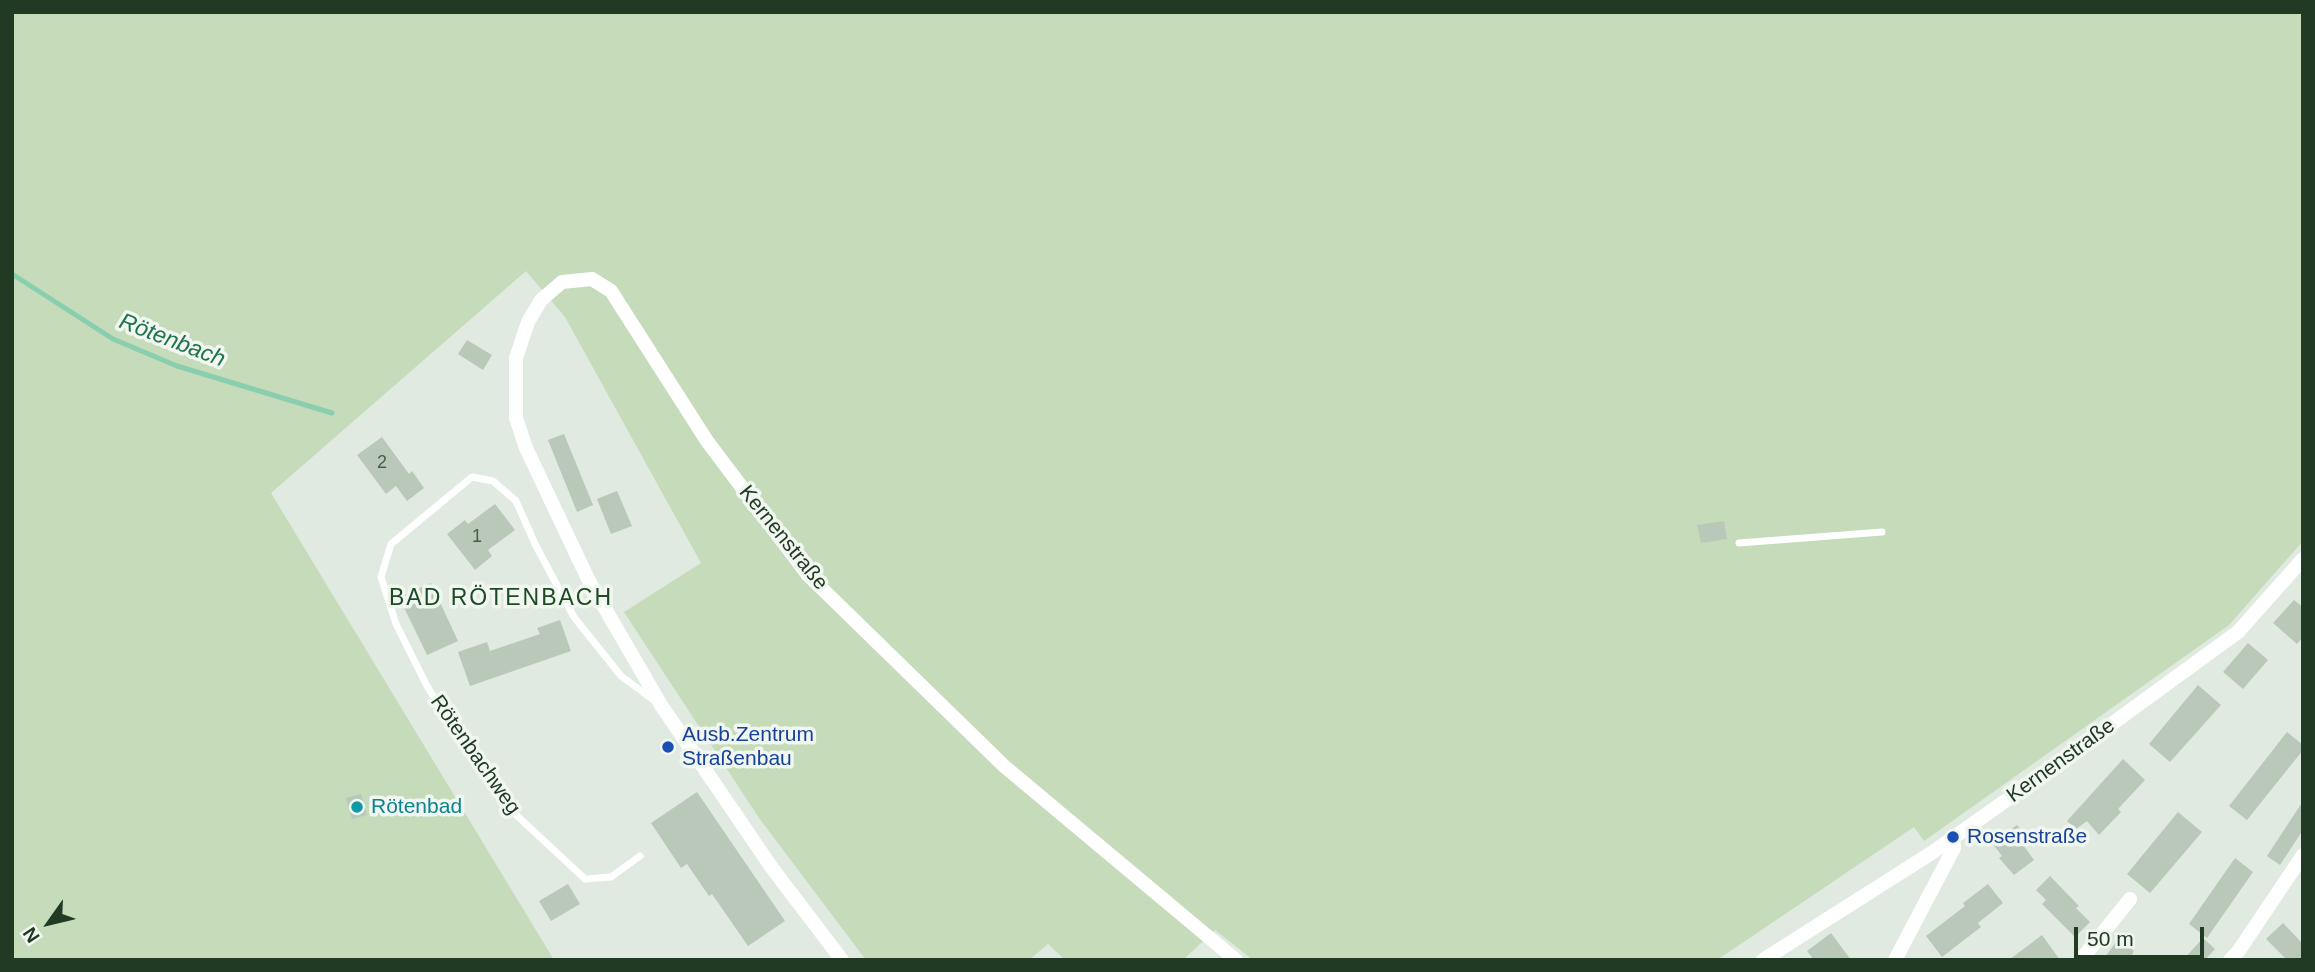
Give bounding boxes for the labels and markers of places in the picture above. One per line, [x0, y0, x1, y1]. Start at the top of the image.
place label: Ausb.Zentrum Straßenbau [682, 722, 814, 772]
marker: Ausb.Zentrum Straßenbau [660, 739, 676, 755]
place label: Rötenbad [371, 794, 462, 820]
marker: Rötenbad [349, 799, 365, 815]
place label: Rosenstraße [1967, 824, 2087, 850]
marker: Rosenstraße [1945, 829, 1961, 845]

